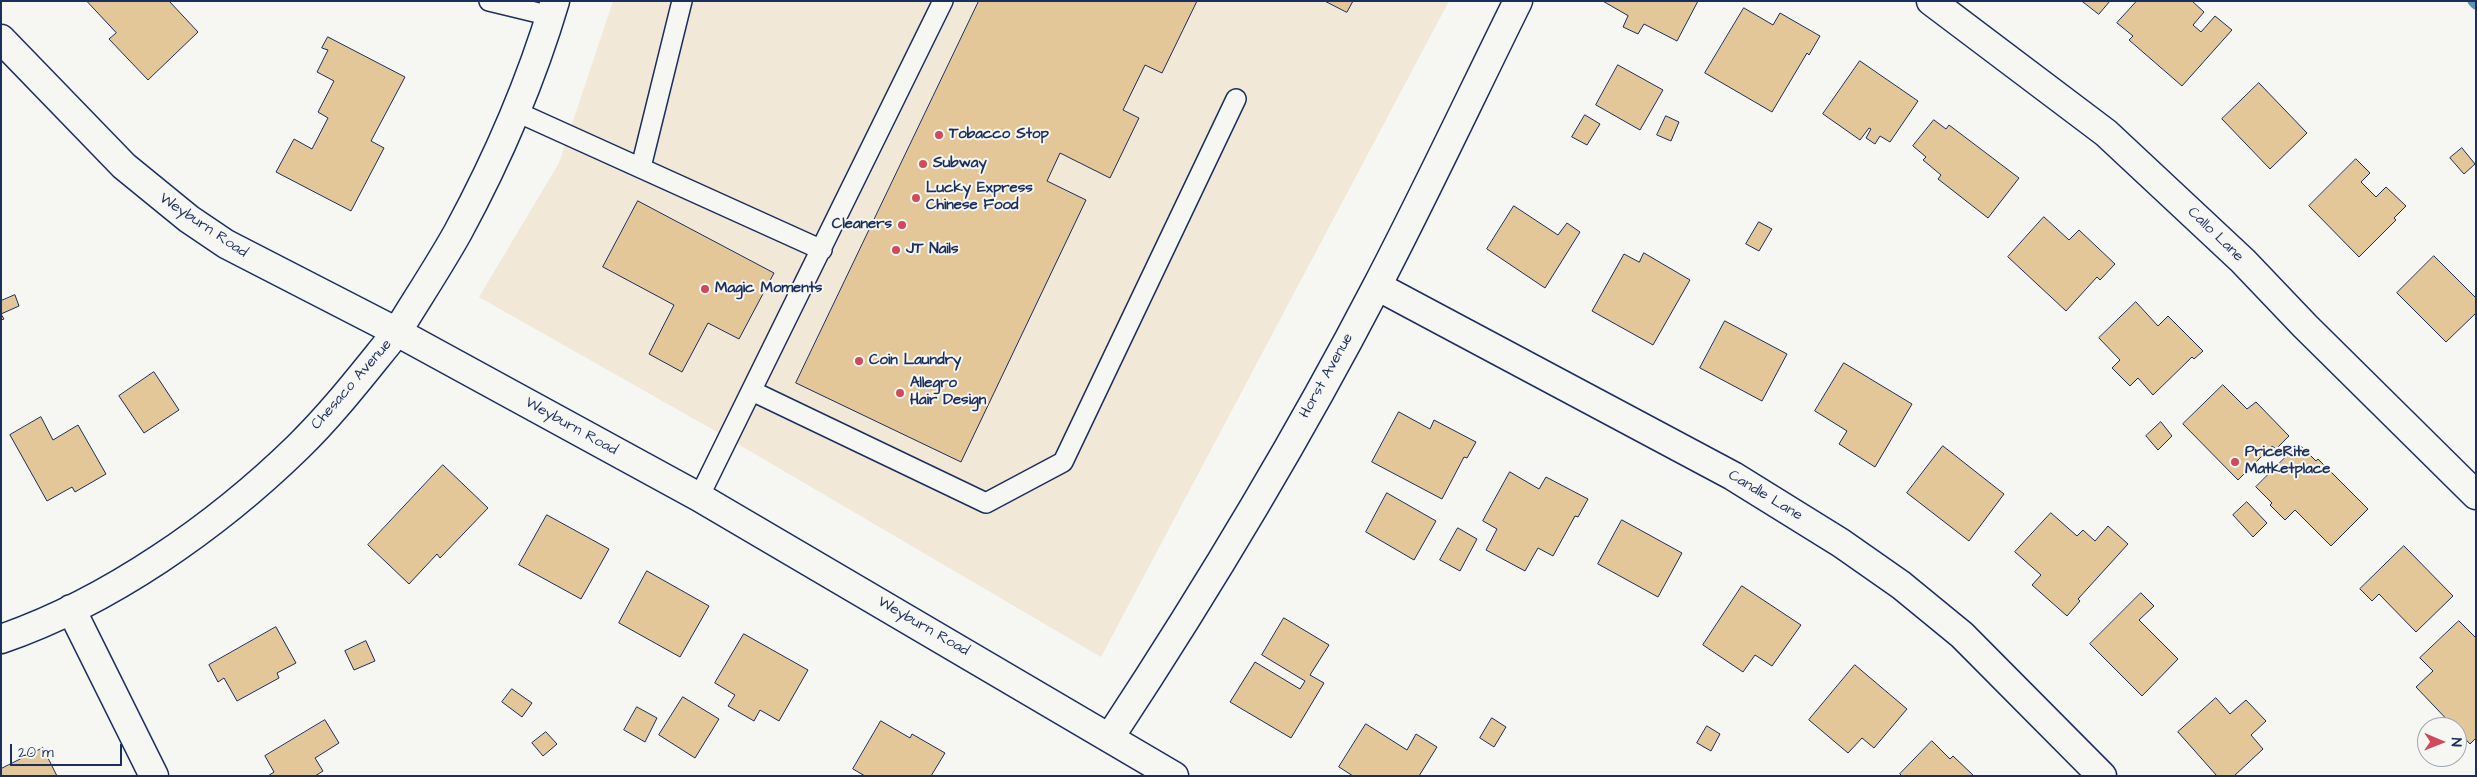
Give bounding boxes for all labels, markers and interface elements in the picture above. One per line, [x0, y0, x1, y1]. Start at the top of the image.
place label: Tobacco Stop [949, 126, 1049, 144]
marker: Tobacco Stop [933, 129, 945, 141]
place label: Subway [933, 155, 987, 173]
marker: Subway [917, 158, 929, 170]
place label: Lucky Express Chinese Food [926, 180, 1033, 215]
street label: Weyburn Road [155, 190, 251, 262]
marker: Lucky Express Chinese Food [910, 192, 922, 204]
street label: Callo Lane [2183, 204, 2247, 266]
place label: Cleaners [832, 216, 892, 234]
marker: Cleaners [896, 219, 908, 231]
place label: JT Nails [906, 241, 958, 259]
marker: JT Nails [890, 244, 902, 256]
place label: Magic Moments [715, 280, 822, 298]
marker: Magic Moments [699, 283, 711, 295]
street label: Horst Avenue [1296, 330, 1358, 422]
street label: Chesaco Avenue [308, 336, 396, 434]
place label: Coin Laundry [869, 352, 961, 370]
marker: Coin Laundry [853, 355, 865, 367]
place label: Allegro Hair Design [910, 375, 986, 410]
marker: Allegro Hair Design [894, 387, 906, 399]
street label: Weyburn Road [522, 394, 620, 460]
place label: PriceRite Matketplace [2245, 444, 2330, 479]
marker: PriceRite Matketplace [2229, 456, 2241, 468]
street label: Candle Lane [1725, 467, 1805, 525]
street label: Weyburn Road [874, 594, 972, 660]
north arrow [2417, 717, 2467, 767]
scale bar [12, 734, 125, 766]
text: N [2446, 738, 2466, 747]
text: 20 m [18, 742, 54, 763]

